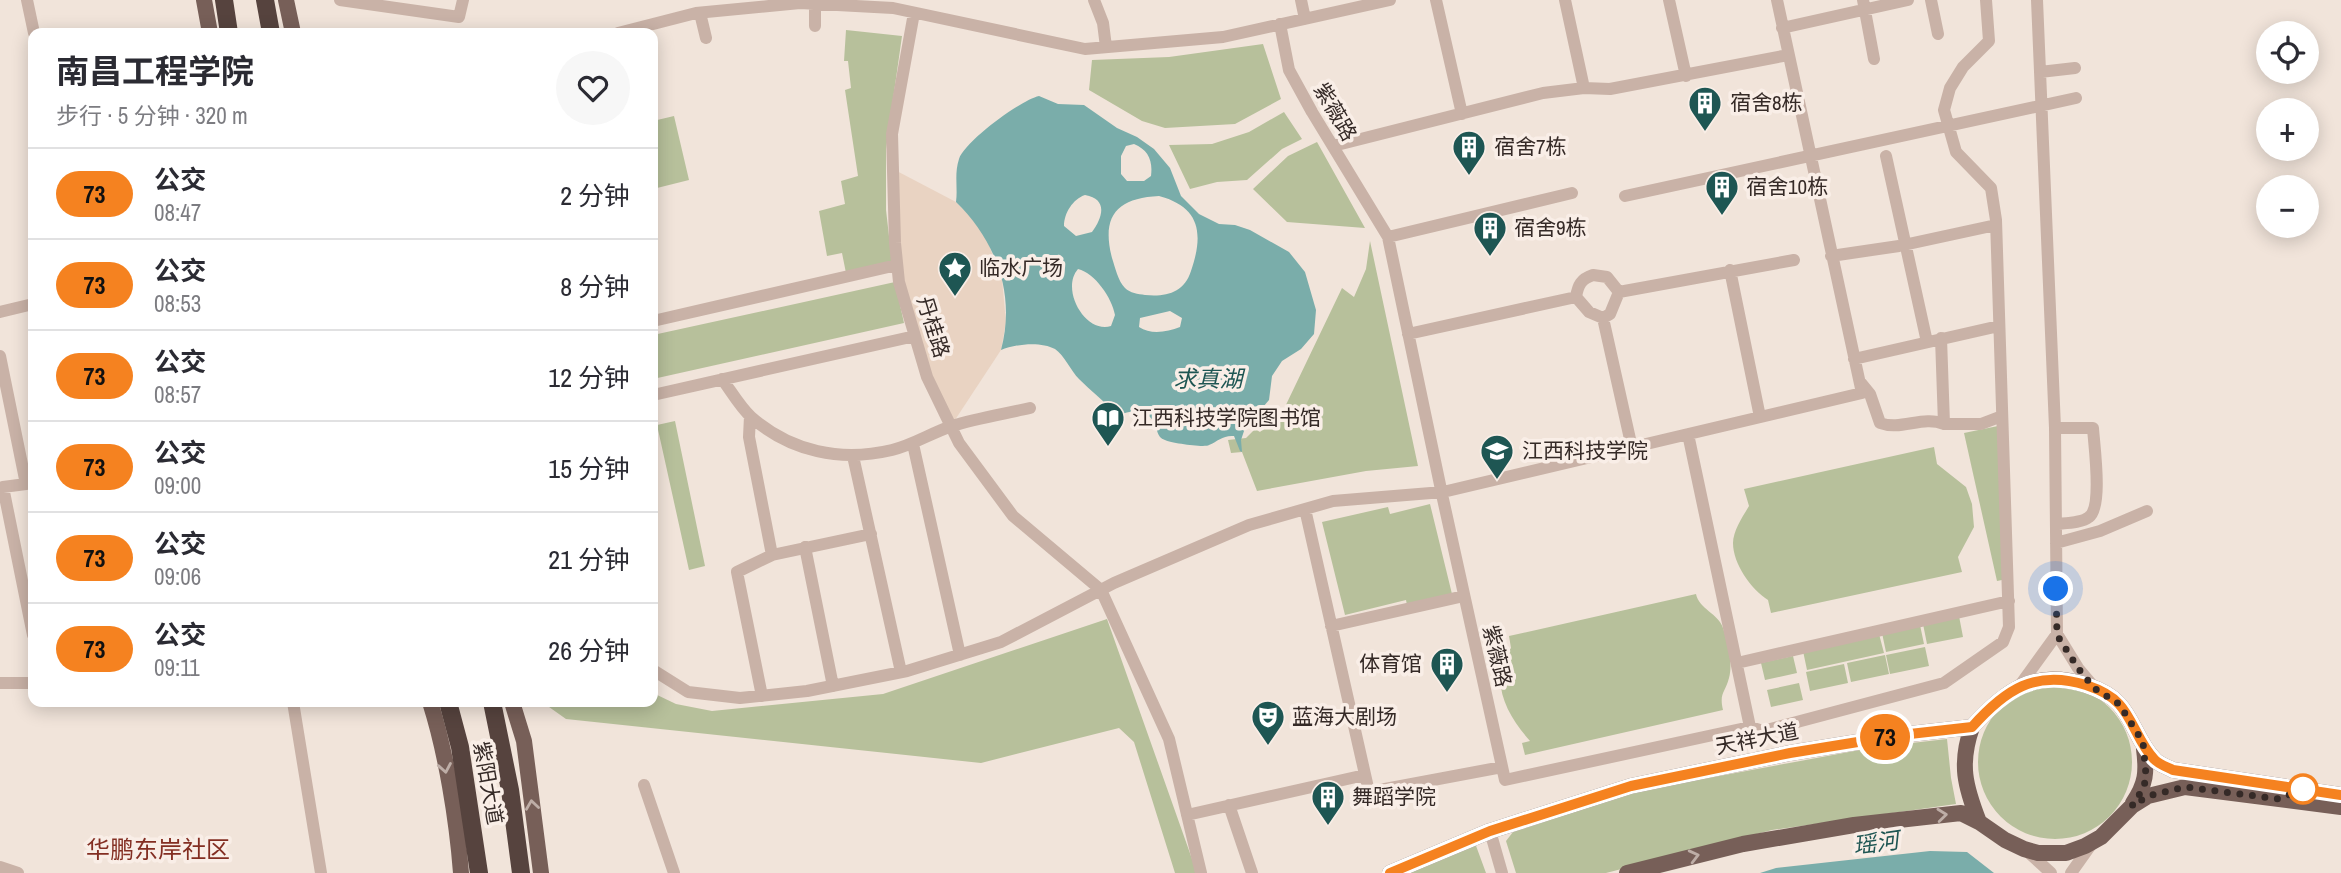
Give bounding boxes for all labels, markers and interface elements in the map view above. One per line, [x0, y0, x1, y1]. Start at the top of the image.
map controls [2256, 21, 2319, 238]
button: locate [2256, 21, 2319, 84]
text: 南昌工程学院 [56, 49, 254, 93]
button: heart [556, 51, 630, 125]
street label: 紫薇路 [1307, 77, 1364, 146]
building icon: 宿舍8栋 [1686, 84, 1724, 133]
place label: 宿舍8栋 [1730, 88, 1803, 117]
button: + [2256, 98, 2319, 161]
text: 步行 · 5 分钟 · 320 m [56, 100, 248, 131]
building icon: 宿舍7栋 [1450, 128, 1488, 177]
place label: 宿舍7栋 [1494, 132, 1567, 161]
text: 公交 [154, 162, 206, 197]
building icon: 宿舍10栋 [1703, 168, 1741, 217]
place label: 宿舍10栋 [1746, 172, 1828, 201]
button: − [2256, 175, 2319, 238]
text: 73 [84, 178, 105, 210]
text: 2 分钟 [560, 178, 630, 213]
text: 08:47 [154, 197, 201, 228]
building icon: 宿舍9栋 [1471, 209, 1509, 258]
place label: 宿舍9栋 [1514, 213, 1587, 242]
place icon: 临水广场 [936, 249, 974, 298]
text: 公交 [154, 253, 206, 288]
place label: 临水广场 [979, 253, 1063, 282]
text: 73 [84, 269, 105, 301]
text: 8 分钟 [560, 269, 630, 304]
text: 08:53 [154, 288, 201, 319]
street label: 丹桂路 [910, 292, 957, 361]
text: 公交 [154, 344, 206, 379]
text: 73 [84, 360, 105, 392]
text: 12 分钟 [548, 360, 630, 395]
water label: 求真湖 [1174, 363, 1246, 394]
text: 08:57 [154, 379, 201, 410]
library icon: 江西科技学院图书馆 [1089, 399, 1127, 448]
place label: 江西科技学院图书馆 [1132, 403, 1321, 432]
school or university icon: 江西科技学院 [1478, 432, 1516, 481]
text: 公交 [154, 435, 206, 470]
place label: 江西科技学院 [1522, 436, 1648, 465]
text: 73 [84, 451, 105, 483]
text: 15 分钟 [548, 451, 630, 486]
text: 09:00 [154, 470, 201, 501]
text: 公交 [154, 526, 206, 561]
text: 73 [84, 542, 105, 574]
text: 21 分钟 [548, 542, 630, 577]
text: 09:06 [154, 561, 201, 592]
your location [2038, 571, 2073, 606]
text: 公交 [154, 617, 206, 652]
street label: 紫薇路 [1476, 622, 1519, 690]
text: 73 [84, 633, 105, 665]
text: 26 分钟 [548, 633, 630, 668]
building icon: 体育馆 [1428, 645, 1466, 694]
place label: 体育馆 [1359, 649, 1422, 678]
text: 09:11 [154, 652, 200, 683]
theatre icon: 蓝海大剧场 [1249, 698, 1287, 747]
place label: 蓝海大剧场 [1292, 702, 1397, 731]
line badge: 73 [1854, 714, 1916, 760]
street label: 天祥大道 [1713, 716, 1801, 761]
text: 73 [1874, 721, 1896, 753]
street label: 紫阳大道 [467, 739, 510, 827]
one-way arrow [437, 762, 452, 774]
unlabelled marker [2288, 774, 2318, 804]
building icon: 舞蹈学院 [1309, 778, 1347, 827]
place label: 舞蹈学院 [1352, 782, 1436, 811]
one-way arrow [525, 799, 540, 811]
one-way arrow [1936, 808, 1948, 823]
water label: 瑶河 [1851, 823, 1905, 861]
district label: 华鹏东岸社区 [86, 833, 230, 865]
one-way arrow [1687, 850, 1699, 864]

